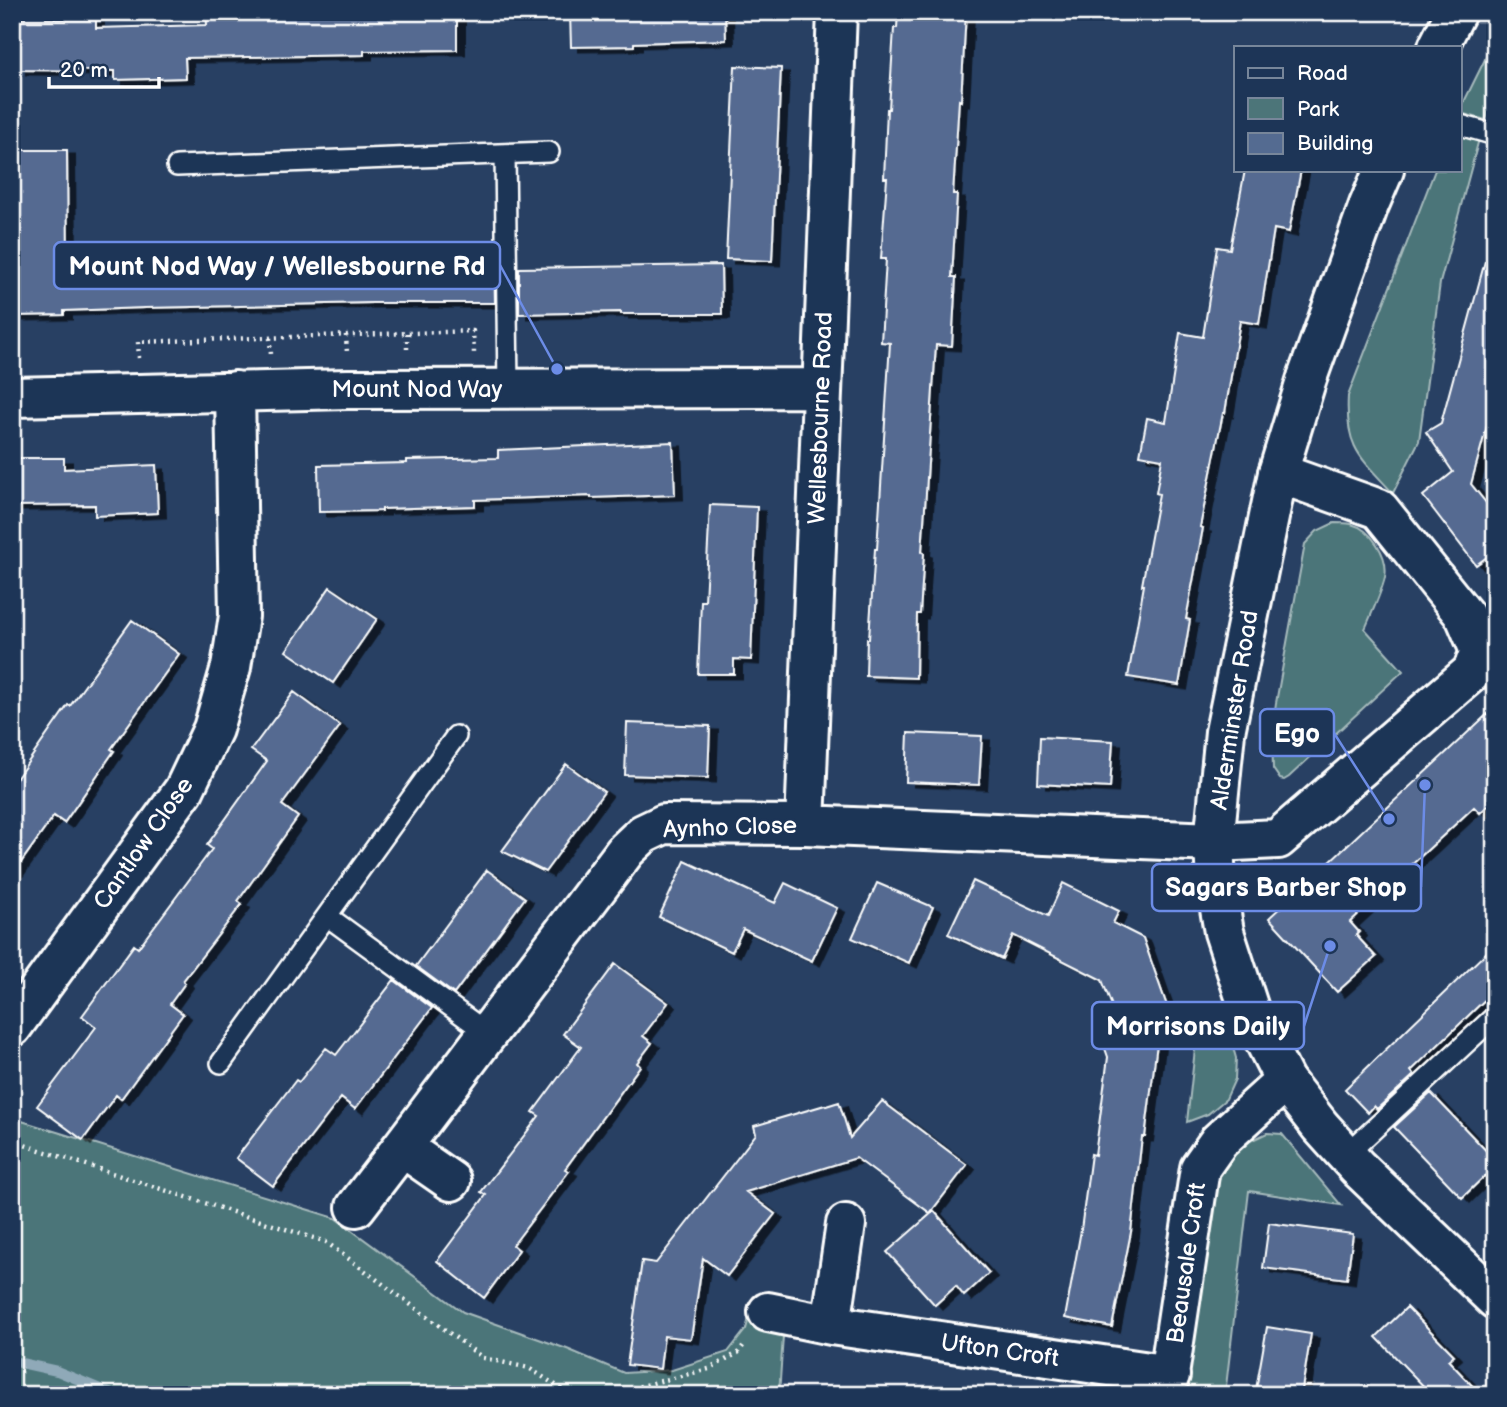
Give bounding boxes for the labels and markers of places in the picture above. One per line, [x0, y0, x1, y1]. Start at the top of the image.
callout: Mount Nod Way / Wellesbourne Rd [54, 242, 500, 289]
callout: Ego [1260, 709, 1334, 756]
callout: Sagars Barber Shop [1152, 864, 1421, 911]
callout: Morrisons Daily [1092, 1002, 1304, 1049]

